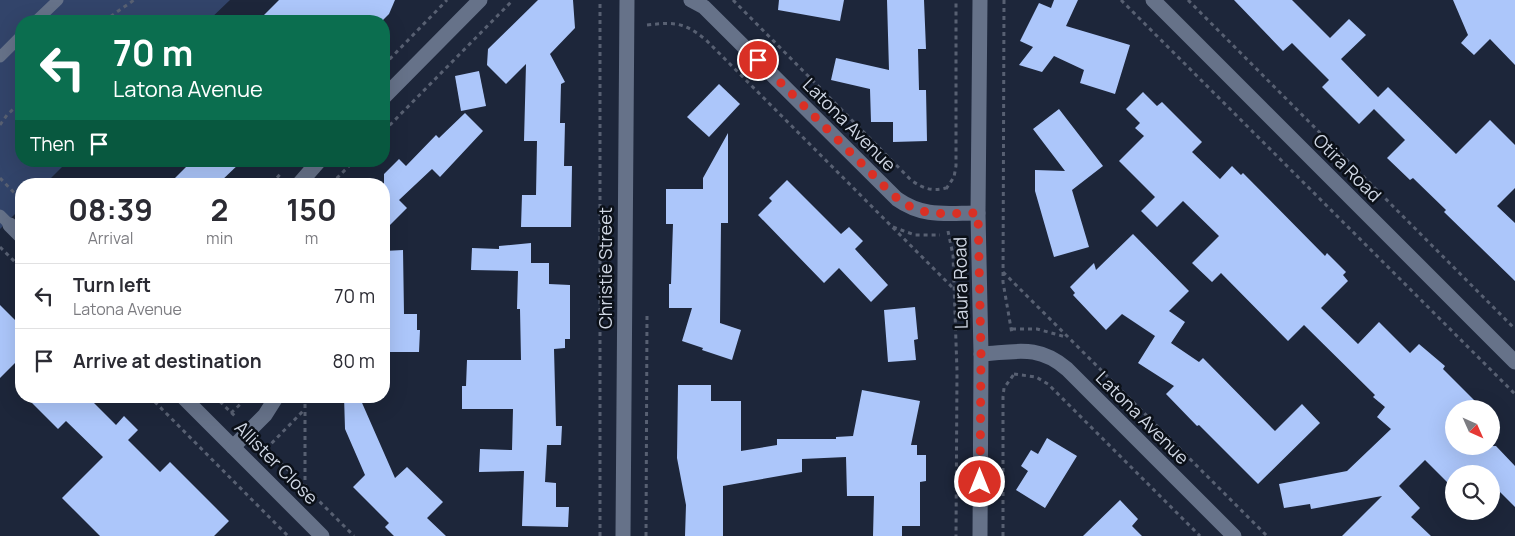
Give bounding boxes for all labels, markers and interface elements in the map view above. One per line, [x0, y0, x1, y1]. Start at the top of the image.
text: 70 m [113, 29, 193, 77]
icon: left [30, 35, 95, 100]
pin [737, 39, 779, 81]
icon: arrive [744, 46, 772, 74]
street label: Latona Avenue [798, 72, 902, 176]
text: Latona Avenue [113, 74, 263, 104]
street label: Otira Road [1309, 128, 1387, 206]
icon: arrive [85, 130, 113, 158]
text: Then [30, 131, 75, 157]
text: 08:39 [68, 189, 153, 230]
text: 2 [211, 189, 228, 230]
text: 150 [286, 189, 337, 230]
street label: Christie Street [593, 207, 617, 329]
text: Arrival [88, 227, 133, 249]
text: min [206, 227, 233, 249]
text: m [305, 227, 318, 249]
street label: Laura Road [947, 237, 973, 329]
text: Turn left [73, 272, 151, 298]
icon: left [30, 282, 58, 310]
text: 70 m [334, 283, 375, 309]
text: Latona Avenue [73, 298, 182, 320]
icon: arrive [30, 347, 58, 375]
text: Arrive at destination [73, 348, 262, 374]
text: 80 m [332, 348, 375, 374]
street label: Latona Avenue [1091, 365, 1195, 469]
north arrow [1445, 400, 1500, 455]
map controls [1445, 400, 1500, 520]
street label: Allister Close [230, 415, 324, 509]
position arrow [953, 455, 1005, 507]
button: search [1445, 465, 1500, 520]

